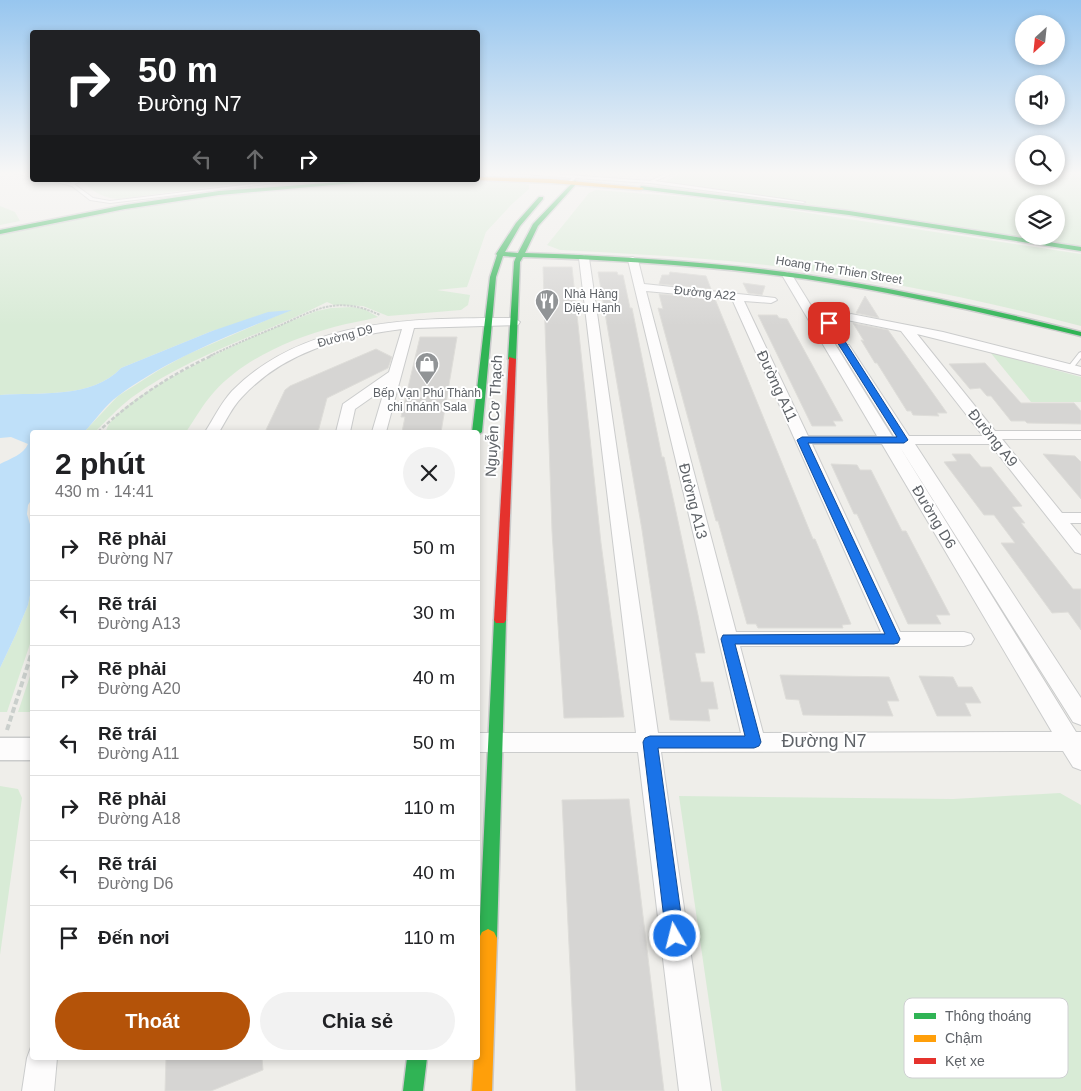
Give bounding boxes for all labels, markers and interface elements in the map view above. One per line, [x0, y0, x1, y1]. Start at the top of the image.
north arrow [1015, 15, 1065, 65]
map controls [1015, 15, 1065, 245]
icon: right [55, 50, 120, 115]
text: 50 m [138, 50, 218, 89]
button: sound [1015, 75, 1065, 125]
text: Đường N7 [138, 91, 242, 116]
button: search [1015, 135, 1065, 185]
icon: left [188, 145, 216, 173]
icon: ahead [241, 145, 269, 173]
icon: right [294, 145, 322, 173]
button: layers [1015, 195, 1065, 245]
street label: Hoang The Thien Street [775, 253, 904, 287]
street label: Đường A22 [673, 283, 737, 303]
place label: Nhà Hàng Diệu Hạnh [564, 287, 621, 315]
restaurant icon: Nhà Hàng Diệu Hạnh [534, 288, 560, 322]
pin [808, 302, 850, 344]
icon: arrive [815, 309, 843, 337]
street label: Đường D9 [316, 322, 374, 350]
street label: Đường A11 [754, 348, 801, 424]
shop icon: Bếp Vạn Phú Thành chi nhánh Sala [414, 351, 440, 385]
street label: Nguyễn Cơ Thạch [482, 355, 505, 477]
place label: Bếp Vạn Phú Thành chi nhánh Sala [373, 386, 481, 414]
street label: Đường A9 [965, 405, 1022, 470]
text: 2 phút [55, 447, 145, 480]
button: close [403, 447, 455, 499]
street label: Đường A13 [676, 461, 711, 541]
street label: Đường D6 [909, 482, 960, 551]
text: 430 m · 14:41 [55, 483, 154, 500]
text: Rẽ phải [98, 528, 167, 549]
icon: right [55, 534, 83, 562]
text: 50 m [413, 537, 455, 558]
text: Đường N7 [98, 550, 173, 567]
text: Rẽ trái [98, 593, 157, 614]
icon: left [55, 599, 83, 627]
text: 30 m [413, 602, 455, 623]
text: Đường A13 [98, 615, 181, 632]
text: Rẽ phải [98, 658, 167, 679]
icon: right [55, 664, 83, 692]
text: 40 m [413, 667, 455, 688]
text: Đường A20 [98, 680, 181, 697]
text: Rẽ trái [98, 723, 157, 744]
icon: left [55, 729, 83, 757]
street label: Đường N7 [782, 731, 866, 751]
text: 50 m [413, 732, 455, 753]
text: Đường A11 [98, 745, 179, 762]
text: Rẽ phải [98, 788, 167, 809]
icon: right [55, 794, 83, 822]
text: 110 m [404, 797, 455, 818]
text: Đường A18 [98, 810, 181, 827]
text: Rẽ trái [98, 853, 157, 874]
icon: left [55, 859, 83, 887]
text: 40 m [413, 862, 455, 883]
text: Đường D6 [98, 875, 173, 892]
position arrow [648, 909, 700, 961]
icon: arrive [55, 924, 83, 952]
text: Đến nơi [98, 927, 170, 948]
text: 110 m [404, 927, 455, 948]
button: Thoát [55, 992, 250, 1050]
button: Chia sẻ [260, 992, 455, 1050]
legend [904, 998, 1068, 1078]
text: Thông thoáng [945, 1008, 1031, 1024]
text: Chậm [945, 1030, 982, 1046]
text: Kẹt xe [945, 1053, 985, 1069]

